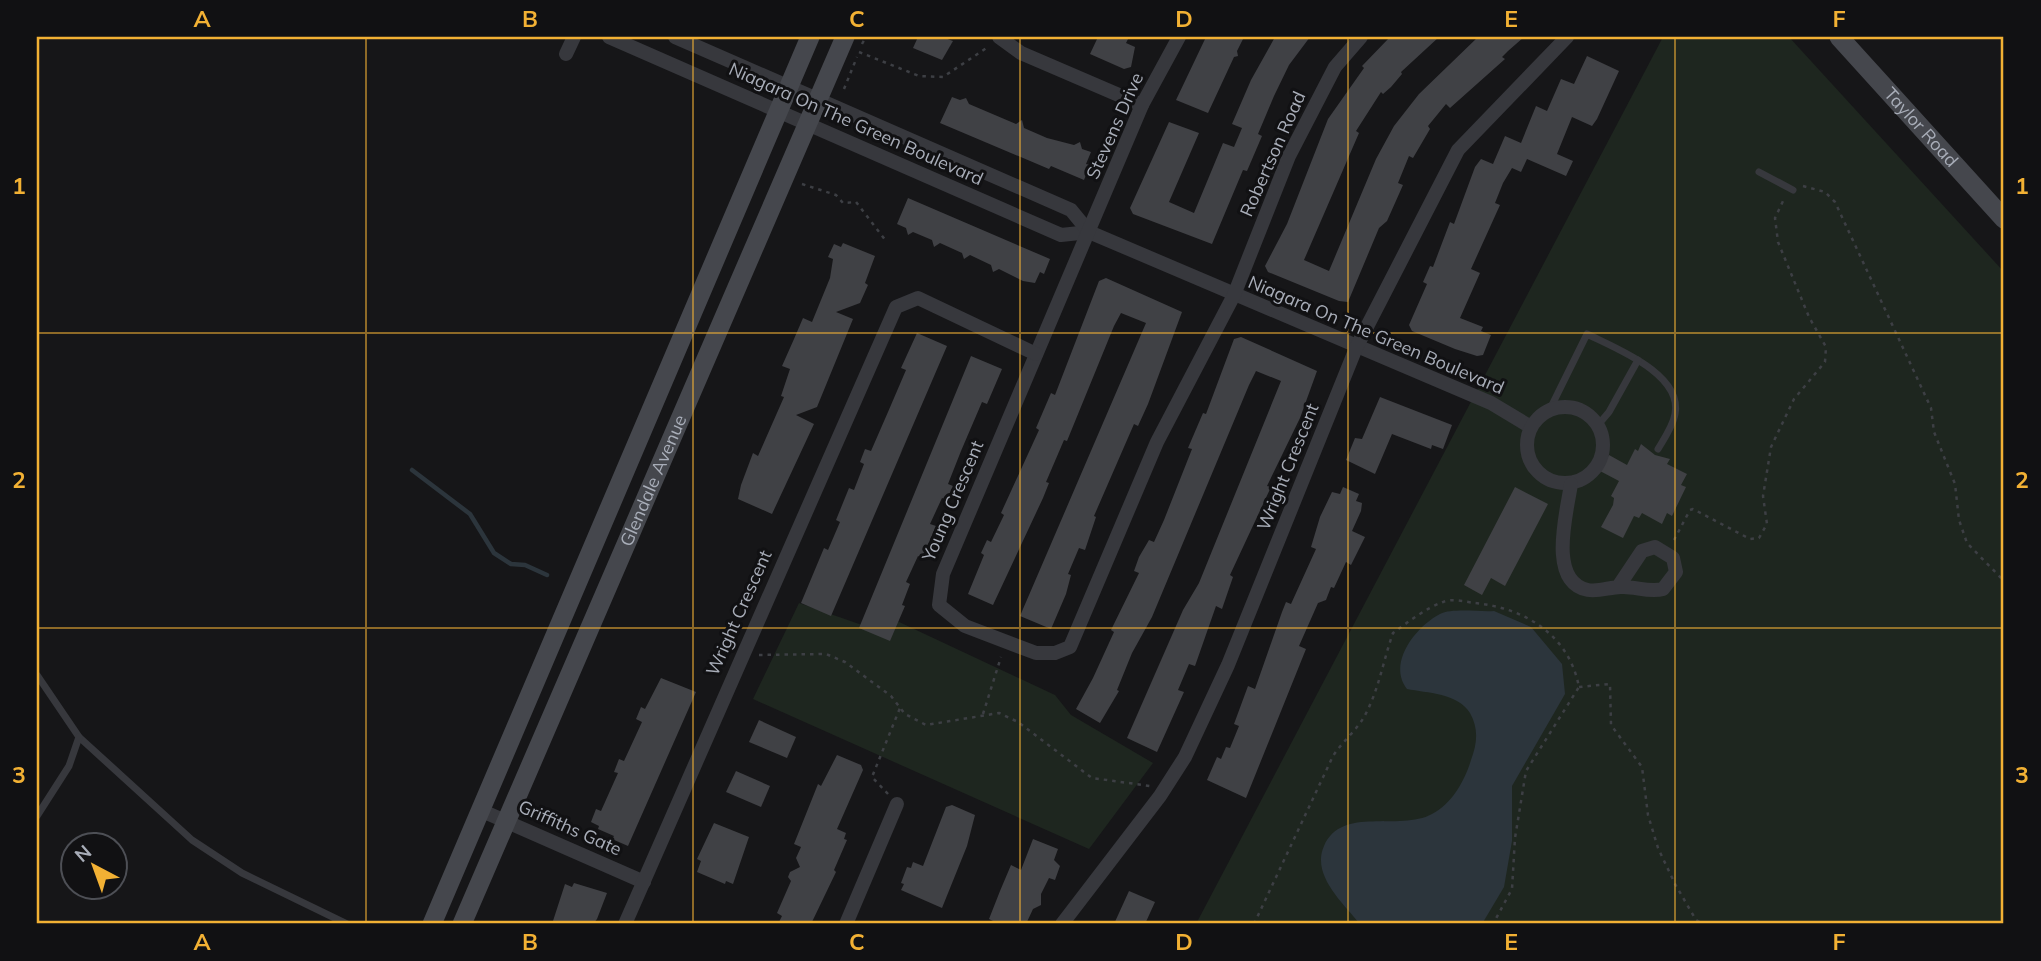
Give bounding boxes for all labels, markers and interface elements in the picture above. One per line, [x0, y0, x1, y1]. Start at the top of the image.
text: A [193, 4, 211, 33]
text: B [522, 4, 538, 33]
text: C [849, 4, 865, 33]
text: D [1175, 4, 1193, 33]
text: E [1504, 4, 1518, 33]
text: F [1832, 4, 1846, 33]
street label: Niagara On The Green Boulevard [726, 57, 987, 190]
street label: Stevens Drive [1081, 69, 1148, 183]
street label: Taylor Road [1879, 82, 1963, 172]
street label: Robertson Road [1235, 87, 1311, 220]
text: 1 [12, 171, 26, 200]
text: 1 [2015, 171, 2029, 200]
street label: Niagara On The Green Boulevard [1245, 270, 1508, 399]
street label: Wright Crescent [1252, 400, 1323, 534]
street label: Glendale Avenue [615, 411, 692, 550]
street label: Young Crescent [916, 437, 988, 566]
text: 2 [12, 465, 26, 494]
text: 2 [2015, 465, 2029, 494]
street label: Wright Crescent [701, 546, 777, 679]
text: 3 [12, 760, 26, 789]
text: 3 [2015, 760, 2029, 789]
street label: Griffiths Gate [515, 795, 625, 861]
north arrow [60, 832, 130, 902]
text: N [70, 839, 96, 867]
text: A [193, 927, 211, 956]
text: B [522, 927, 538, 956]
text: C [849, 927, 865, 956]
text: D [1175, 927, 1193, 956]
text: E [1504, 927, 1518, 956]
text: F [1832, 927, 1846, 956]

